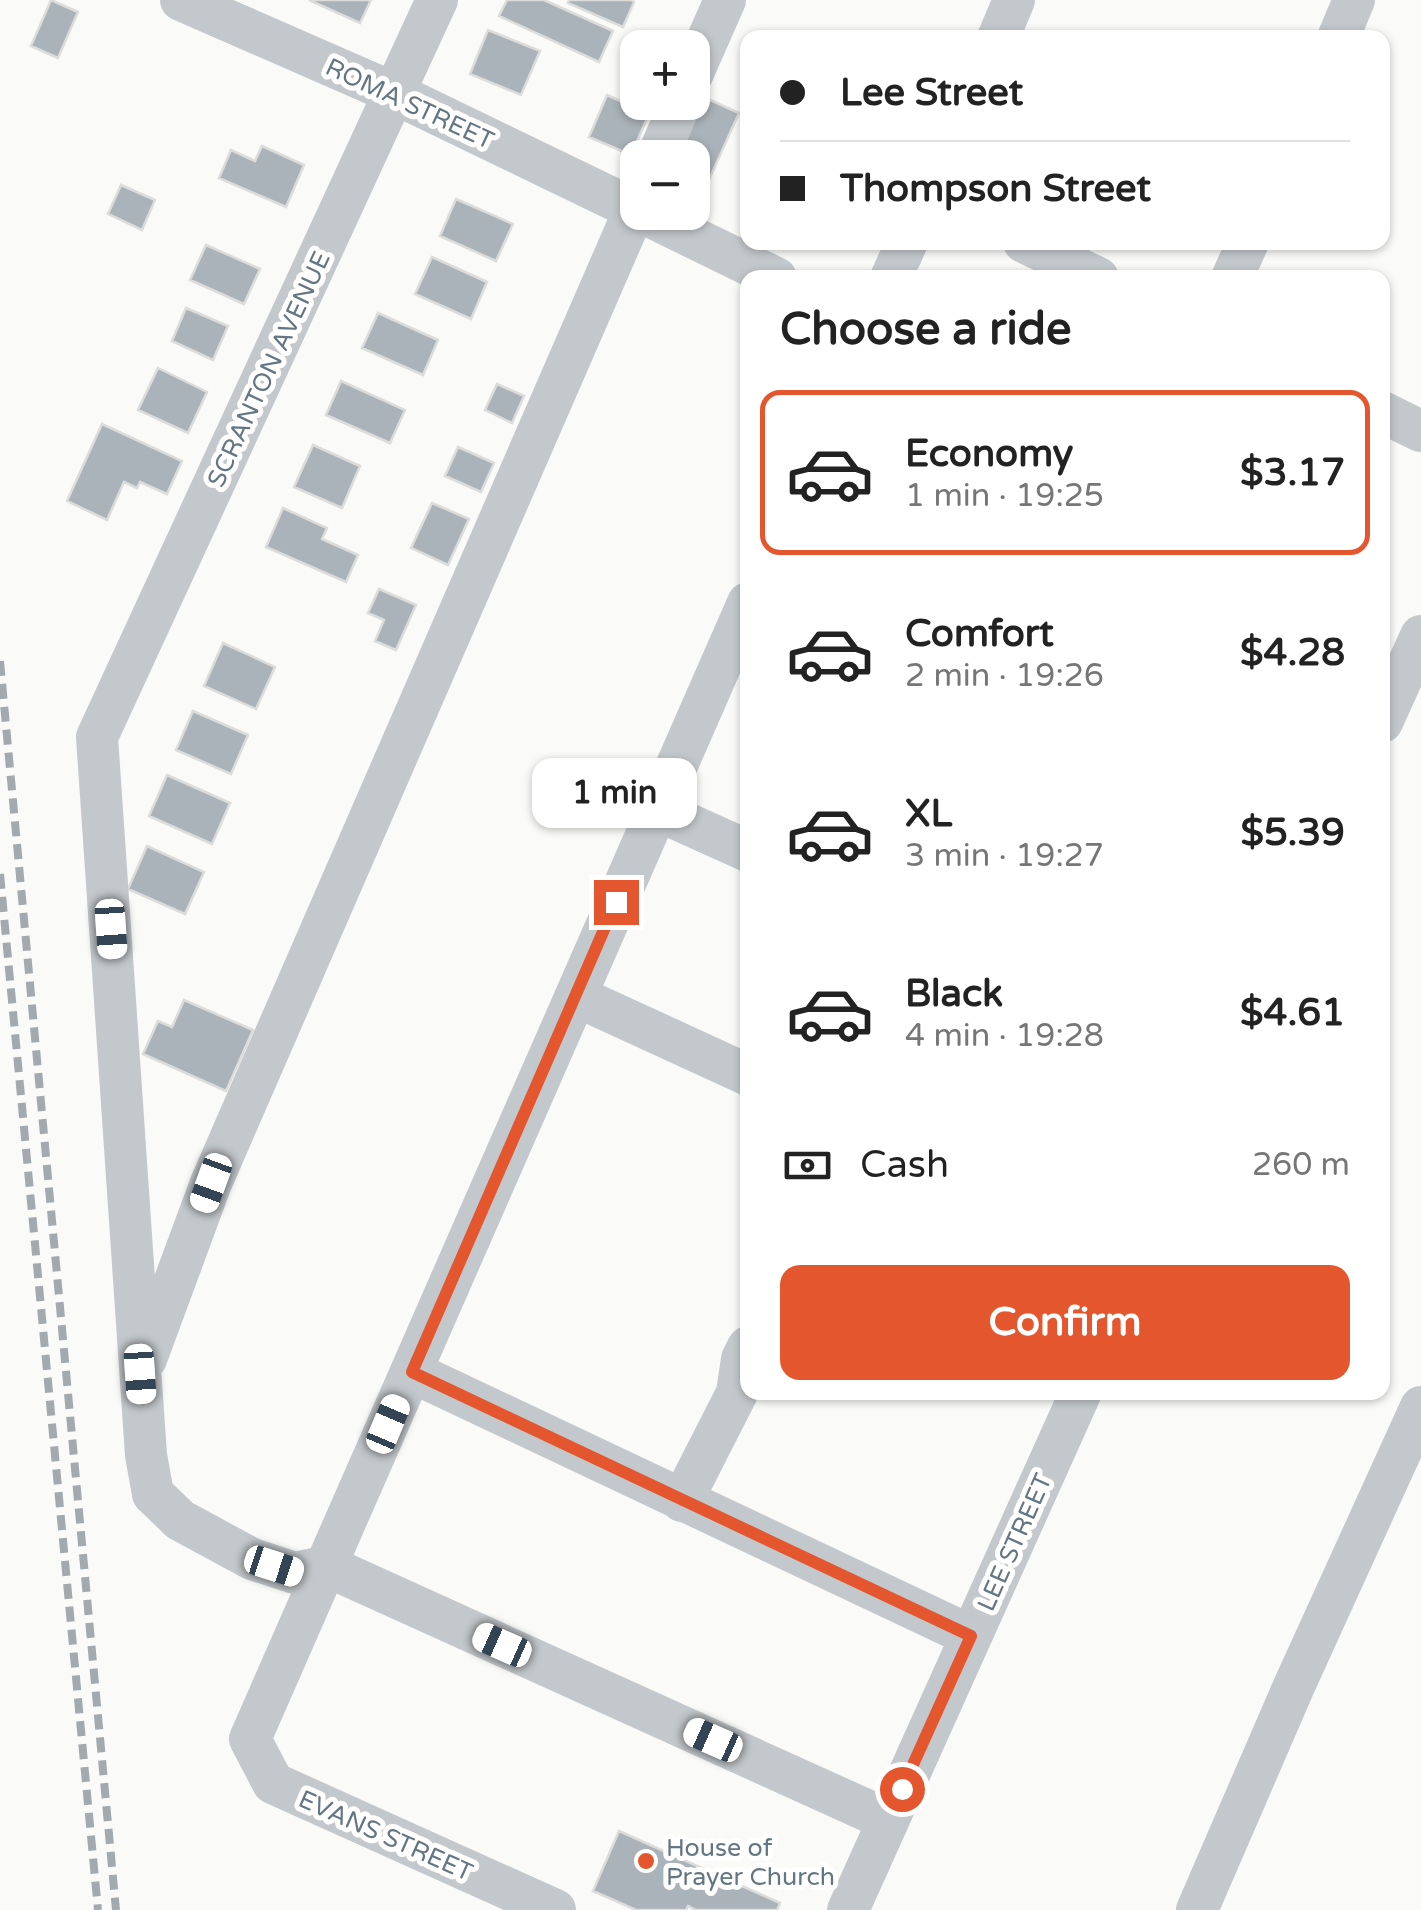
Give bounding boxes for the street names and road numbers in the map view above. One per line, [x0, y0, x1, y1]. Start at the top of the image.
street label: ROMA STREET [321, 52, 498, 156]
street label: SCRANTON AVENUE [201, 247, 337, 492]
street label: LEE STREET [971, 1469, 1059, 1616]
street label: EVANS STREET [294, 1784, 477, 1888]

